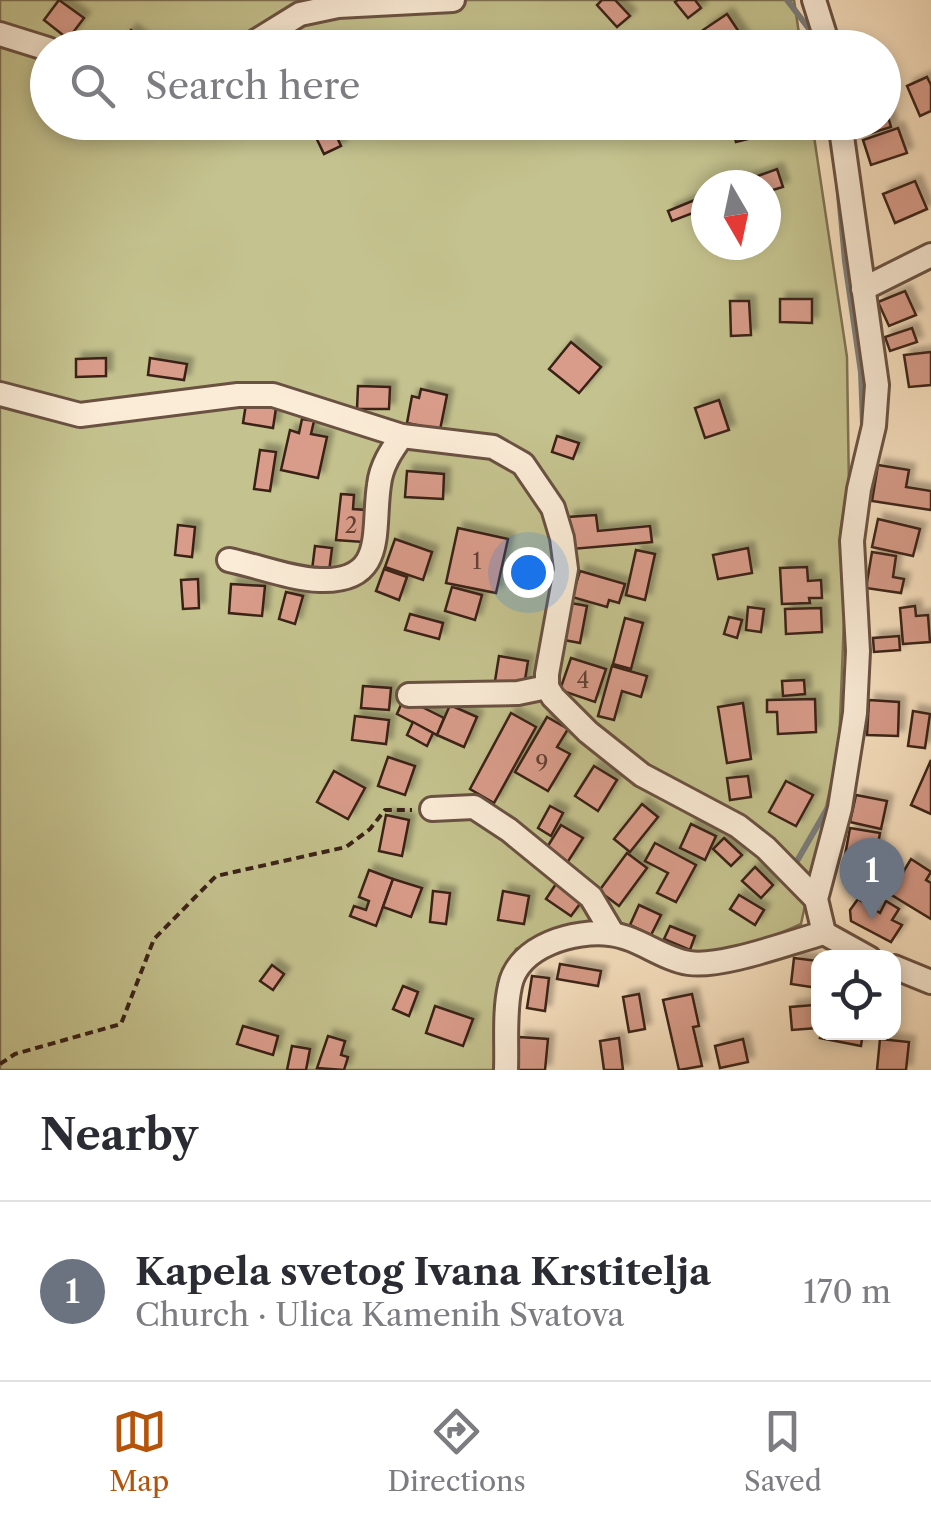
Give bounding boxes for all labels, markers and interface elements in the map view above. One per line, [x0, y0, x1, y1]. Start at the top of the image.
search box [30, 30, 901, 140]
icon: search [65, 58, 120, 113]
text: Search here [145, 62, 360, 109]
north arrow [691, 170, 781, 260]
house number: 2 [345, 512, 357, 539]
your location [503, 547, 554, 598]
house number: 1 [472, 548, 482, 575]
house number: 4 [577, 667, 589, 694]
house number: 9 [536, 750, 548, 777]
pin: 1 [840, 838, 904, 920]
map controls [811, 950, 901, 1040]
button: locate [811, 950, 901, 1040]
text: Nearby [40, 1109, 198, 1161]
text: Kapela svetog Ivana Krstitelja [135, 1248, 711, 1295]
text: 1 [65, 1272, 80, 1311]
text: 170 m [803, 1272, 891, 1311]
text: Church · Ulica Kamenih Svatova [135, 1295, 624, 1334]
tab: Map [109, 1404, 169, 1498]
tab: Directions [387, 1404, 526, 1498]
tab: Saved [744, 1404, 822, 1498]

